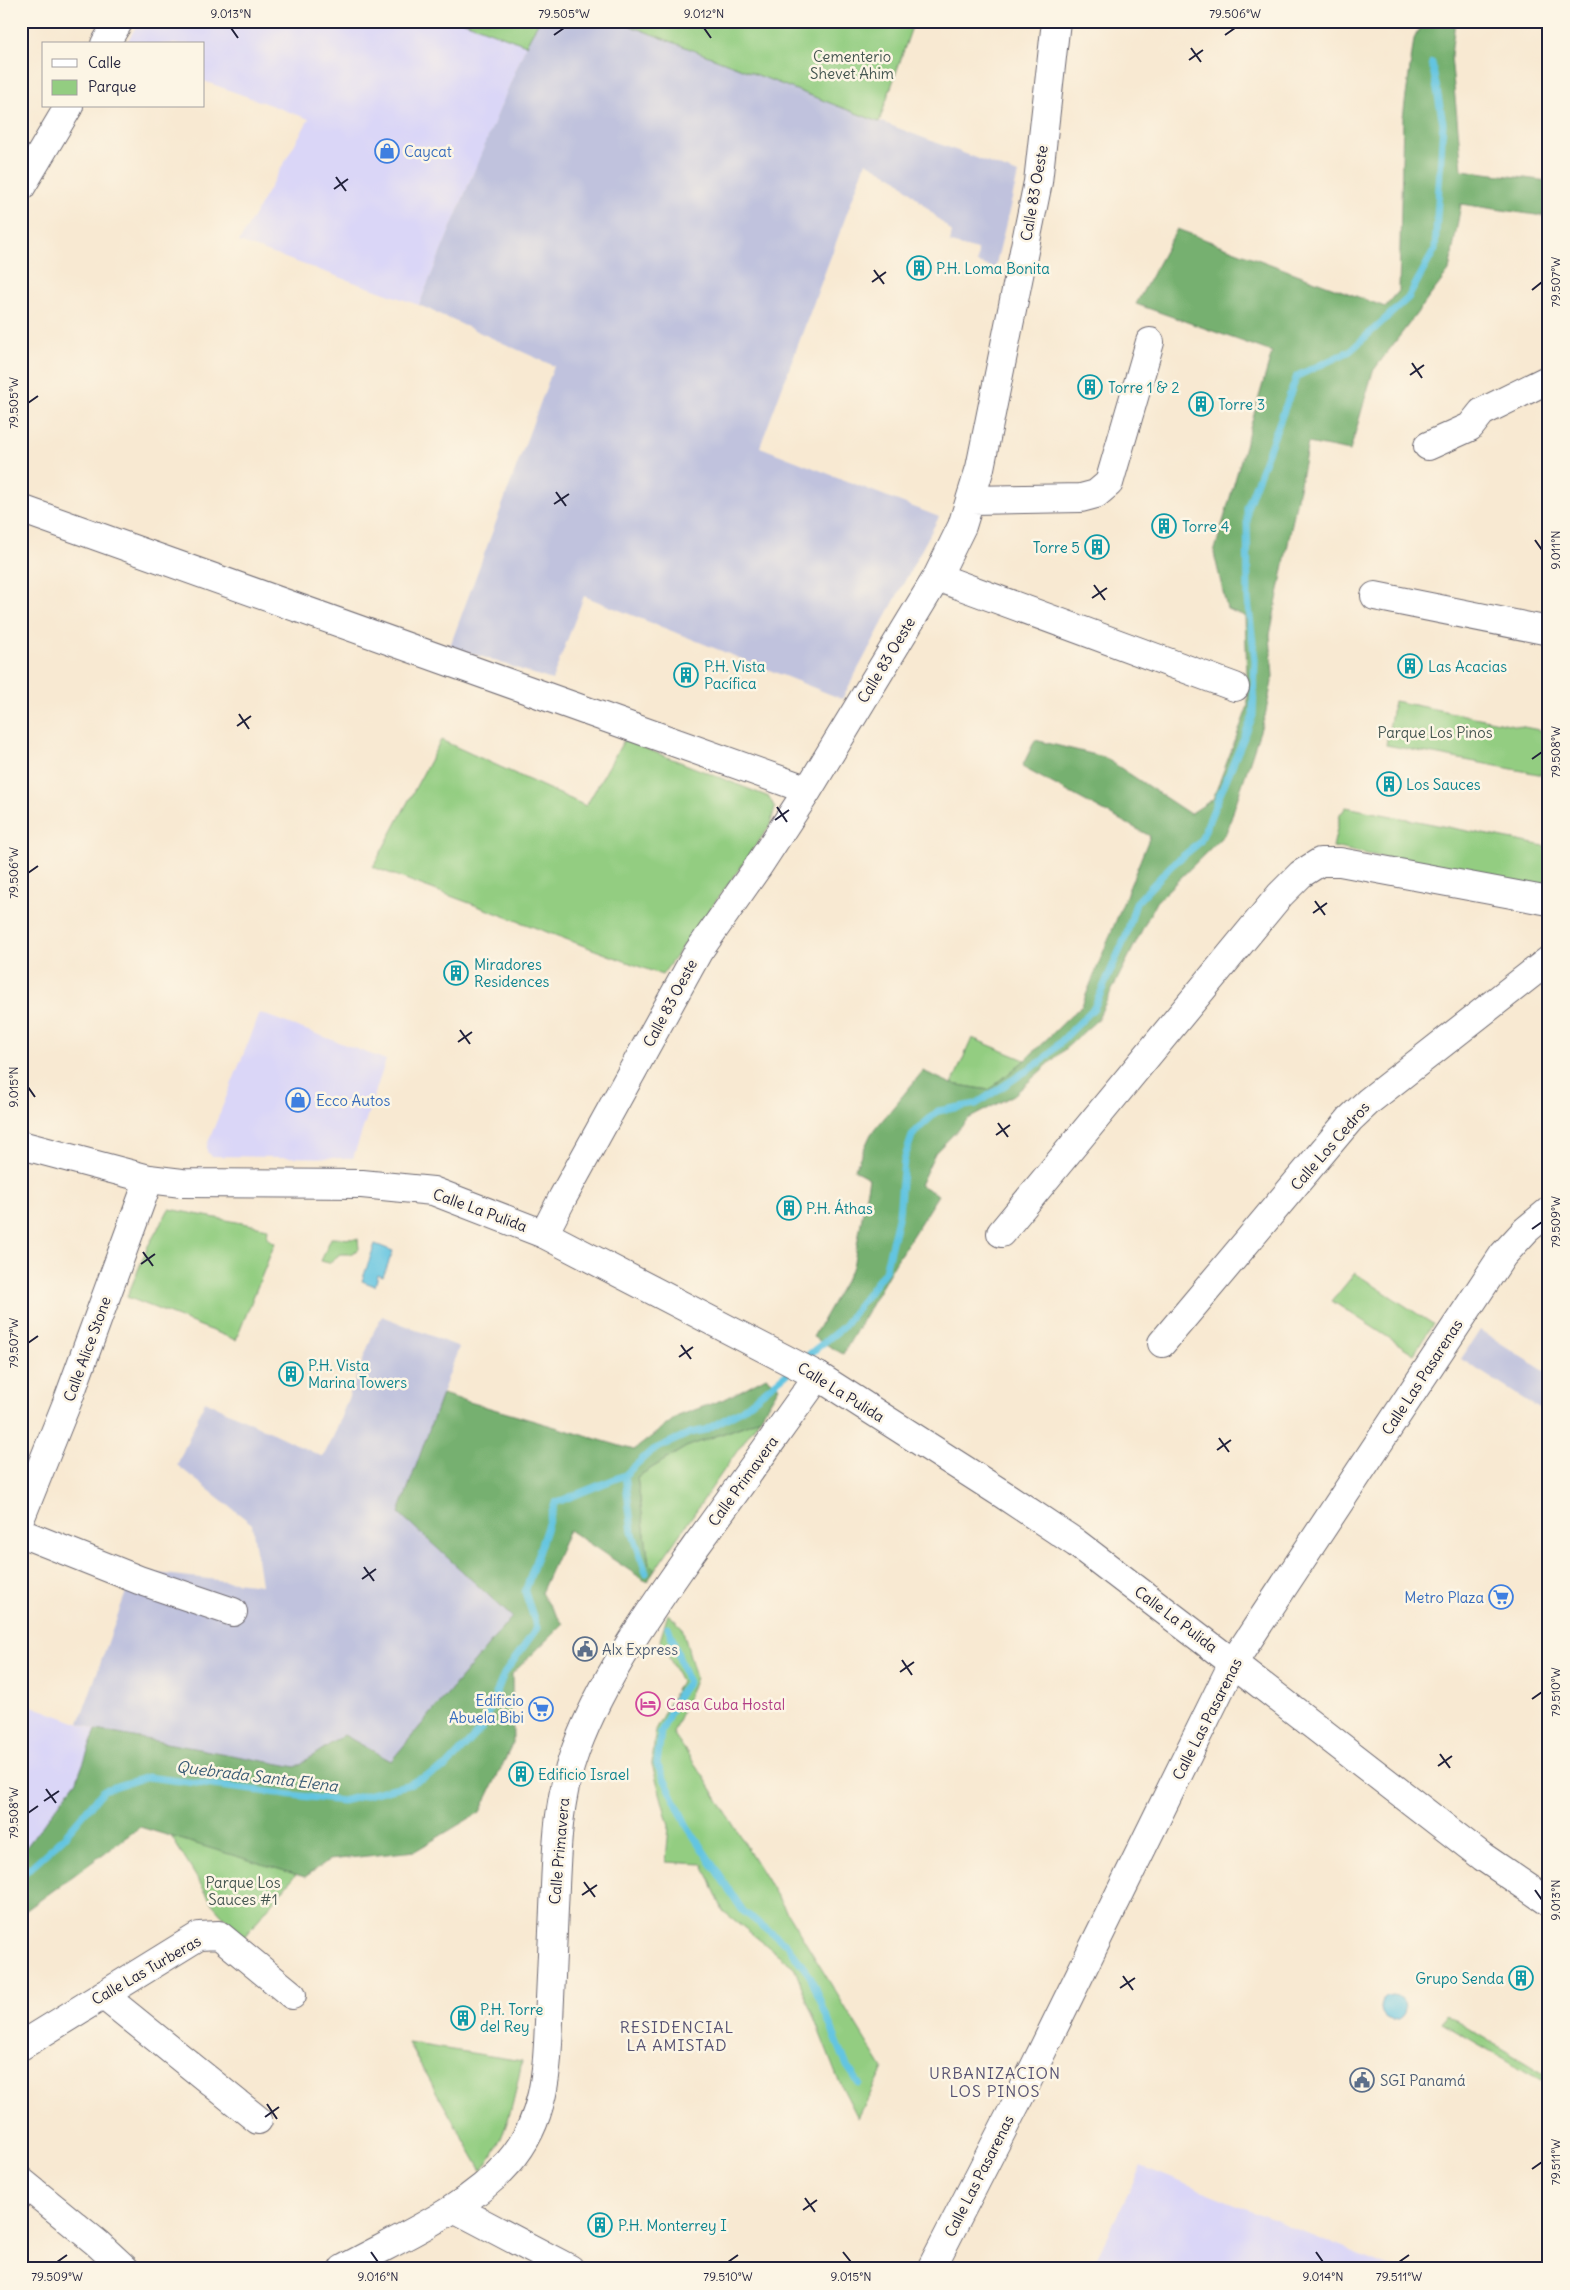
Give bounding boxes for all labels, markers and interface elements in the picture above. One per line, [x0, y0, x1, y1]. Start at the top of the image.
text: 9.013°N [211, 6, 251, 21]
text: 79.505°W [538, 6, 590, 21]
text: 9.012°N [684, 6, 724, 21]
text: 79.506°W [1209, 6, 1261, 21]
legend [42, 42, 205, 108]
park label: Cementerio Shevet Ahim [810, 47, 894, 83]
text: Calle [88, 53, 121, 72]
text: Parque [88, 77, 136, 96]
shop icon: Caycat [374, 138, 400, 164]
place label: Caycat [404, 142, 452, 161]
street label: Calle 83 Oeste [1016, 144, 1052, 242]
building icon: P.H. Loma Bonita [906, 255, 932, 281]
text: 79.507°W [1548, 257, 1563, 307]
place label: P.H. Loma Bonita [936, 259, 1050, 278]
building icon: Torre 1 & 2 [1077, 374, 1103, 400]
text: 79.505°W [6, 377, 21, 429]
place label: Torre 1 & 2 [1108, 378, 1180, 397]
building icon: Torre 3 [1188, 391, 1214, 417]
place label: Torre 3 [1218, 395, 1265, 414]
building icon: Torre 4 [1151, 513, 1177, 539]
place label: Torre 4 [1182, 517, 1230, 536]
text: 9.011°N [1548, 531, 1563, 569]
building icon: Torre 5 [1084, 534, 1110, 560]
place label: Torre 5 [1033, 538, 1080, 557]
street label: Calle 83 Oeste [853, 614, 919, 706]
building icon: Las Acacias [1397, 653, 1423, 679]
place label: P.H. Vista Pacífica [704, 657, 766, 693]
place label: Las Acacias [1428, 657, 1507, 676]
building icon: P.H. Vista Pacífica [673, 662, 699, 688]
park label: Parque Los Pinos [1378, 723, 1493, 742]
text: 79.508°W [1548, 726, 1563, 778]
building icon: Los Sauces [1376, 771, 1402, 797]
place label: Los Sauces [1406, 775, 1481, 794]
text: 79.506°W [6, 847, 21, 899]
place label: Miradores Residences [474, 955, 549, 991]
street label: Calle 83 Oeste [639, 956, 701, 1050]
building icon: Miradores Residences [443, 960, 469, 986]
text: 9.015°N [6, 1067, 21, 1108]
shop icon: Ecco Autos [285, 1087, 311, 1113]
place label: Ecco Autos [316, 1091, 390, 1110]
street label: Calle Los Cedros [1286, 1098, 1374, 1194]
street label: Calle La Pulida [430, 1184, 530, 1236]
building icon: P.H. Áthas [776, 1195, 802, 1221]
text: 79.509°W [1548, 1196, 1563, 1248]
place label: P.H. Áthas [806, 1199, 873, 1218]
street label: Calle Alice Stone [59, 1294, 115, 1404]
street label: Calle Las Pasarenas [1377, 1315, 1467, 1438]
text: 79.507°W [6, 1318, 21, 1368]
place label: P.H. Vista Marina Towers [308, 1356, 407, 1392]
street label: Calle La Pulida [794, 1358, 888, 1426]
building icon: P.H. Vista Marina Towers [278, 1361, 304, 1387]
street label: Calle Primavera [704, 1432, 782, 1530]
street label: Calle La Pulida [1131, 1582, 1221, 1657]
supermarket icon: Metro Plaza [1488, 1584, 1514, 1610]
place label: Metro Plaza [1404, 1588, 1484, 1607]
public building icon: Alx Express [572, 1636, 598, 1662]
place label: Alx Express [602, 1640, 678, 1659]
street label: Calle Las Pasarenas [1168, 1655, 1246, 1783]
text: 79.510°W [1548, 1667, 1563, 1717]
place label: Edificio Abuela Bibi [449, 1691, 524, 1727]
hotel icon: Casa Cuba Hostal [635, 1691, 661, 1717]
place label: Casa Cuba Hostal [666, 1695, 785, 1714]
supermarket icon: Edificio Abuela Bibi [528, 1696, 554, 1722]
water label: Quebrada Santa Elena [175, 1756, 339, 1796]
building icon: Edificio Israel [508, 1761, 534, 1787]
place label: Edificio Israel [538, 1765, 629, 1784]
text: 79.508°W [6, 1787, 21, 1839]
street label: Calle Primavera [545, 1797, 573, 1905]
park label: Parque Los Sauces #1 [205, 1873, 281, 1909]
text: 9.013°N [1548, 1880, 1563, 1920]
street label: Calle Las Turberas [88, 1931, 204, 2009]
building icon: Grupo Senda [1508, 1965, 1534, 1991]
place label: Grupo Senda [1415, 1969, 1504, 1988]
place label: P.H. Torre del Rey [480, 2000, 543, 2036]
building icon: P.H. Torre del Rey [450, 2005, 476, 2031]
district label: RESIDENCIAL LA AMISTAD [620, 2017, 734, 2055]
district label: URBANIZACION LOS PINOS [929, 2063, 1061, 2101]
public building icon: SGI Panamá [1349, 2067, 1375, 2093]
place label: SGI Panamá [1380, 2071, 1466, 2090]
street label: Calle Las Pasarenas [940, 2112, 1018, 2240]
text: 79.511°W [1548, 2139, 1563, 2185]
building icon: P.H. Monterrey I [587, 2212, 613, 2238]
place label: P.H. Monterrey I [618, 2216, 727, 2235]
text: 79.509°W [31, 2269, 83, 2284]
text: 9.016°N [357, 2269, 399, 2284]
text: 79.510°W [703, 2269, 753, 2284]
text: 9.015°N [831, 2269, 872, 2284]
text: 9.014°N [1302, 2269, 1344, 2284]
text: 79.511°W [1376, 2269, 1422, 2284]

